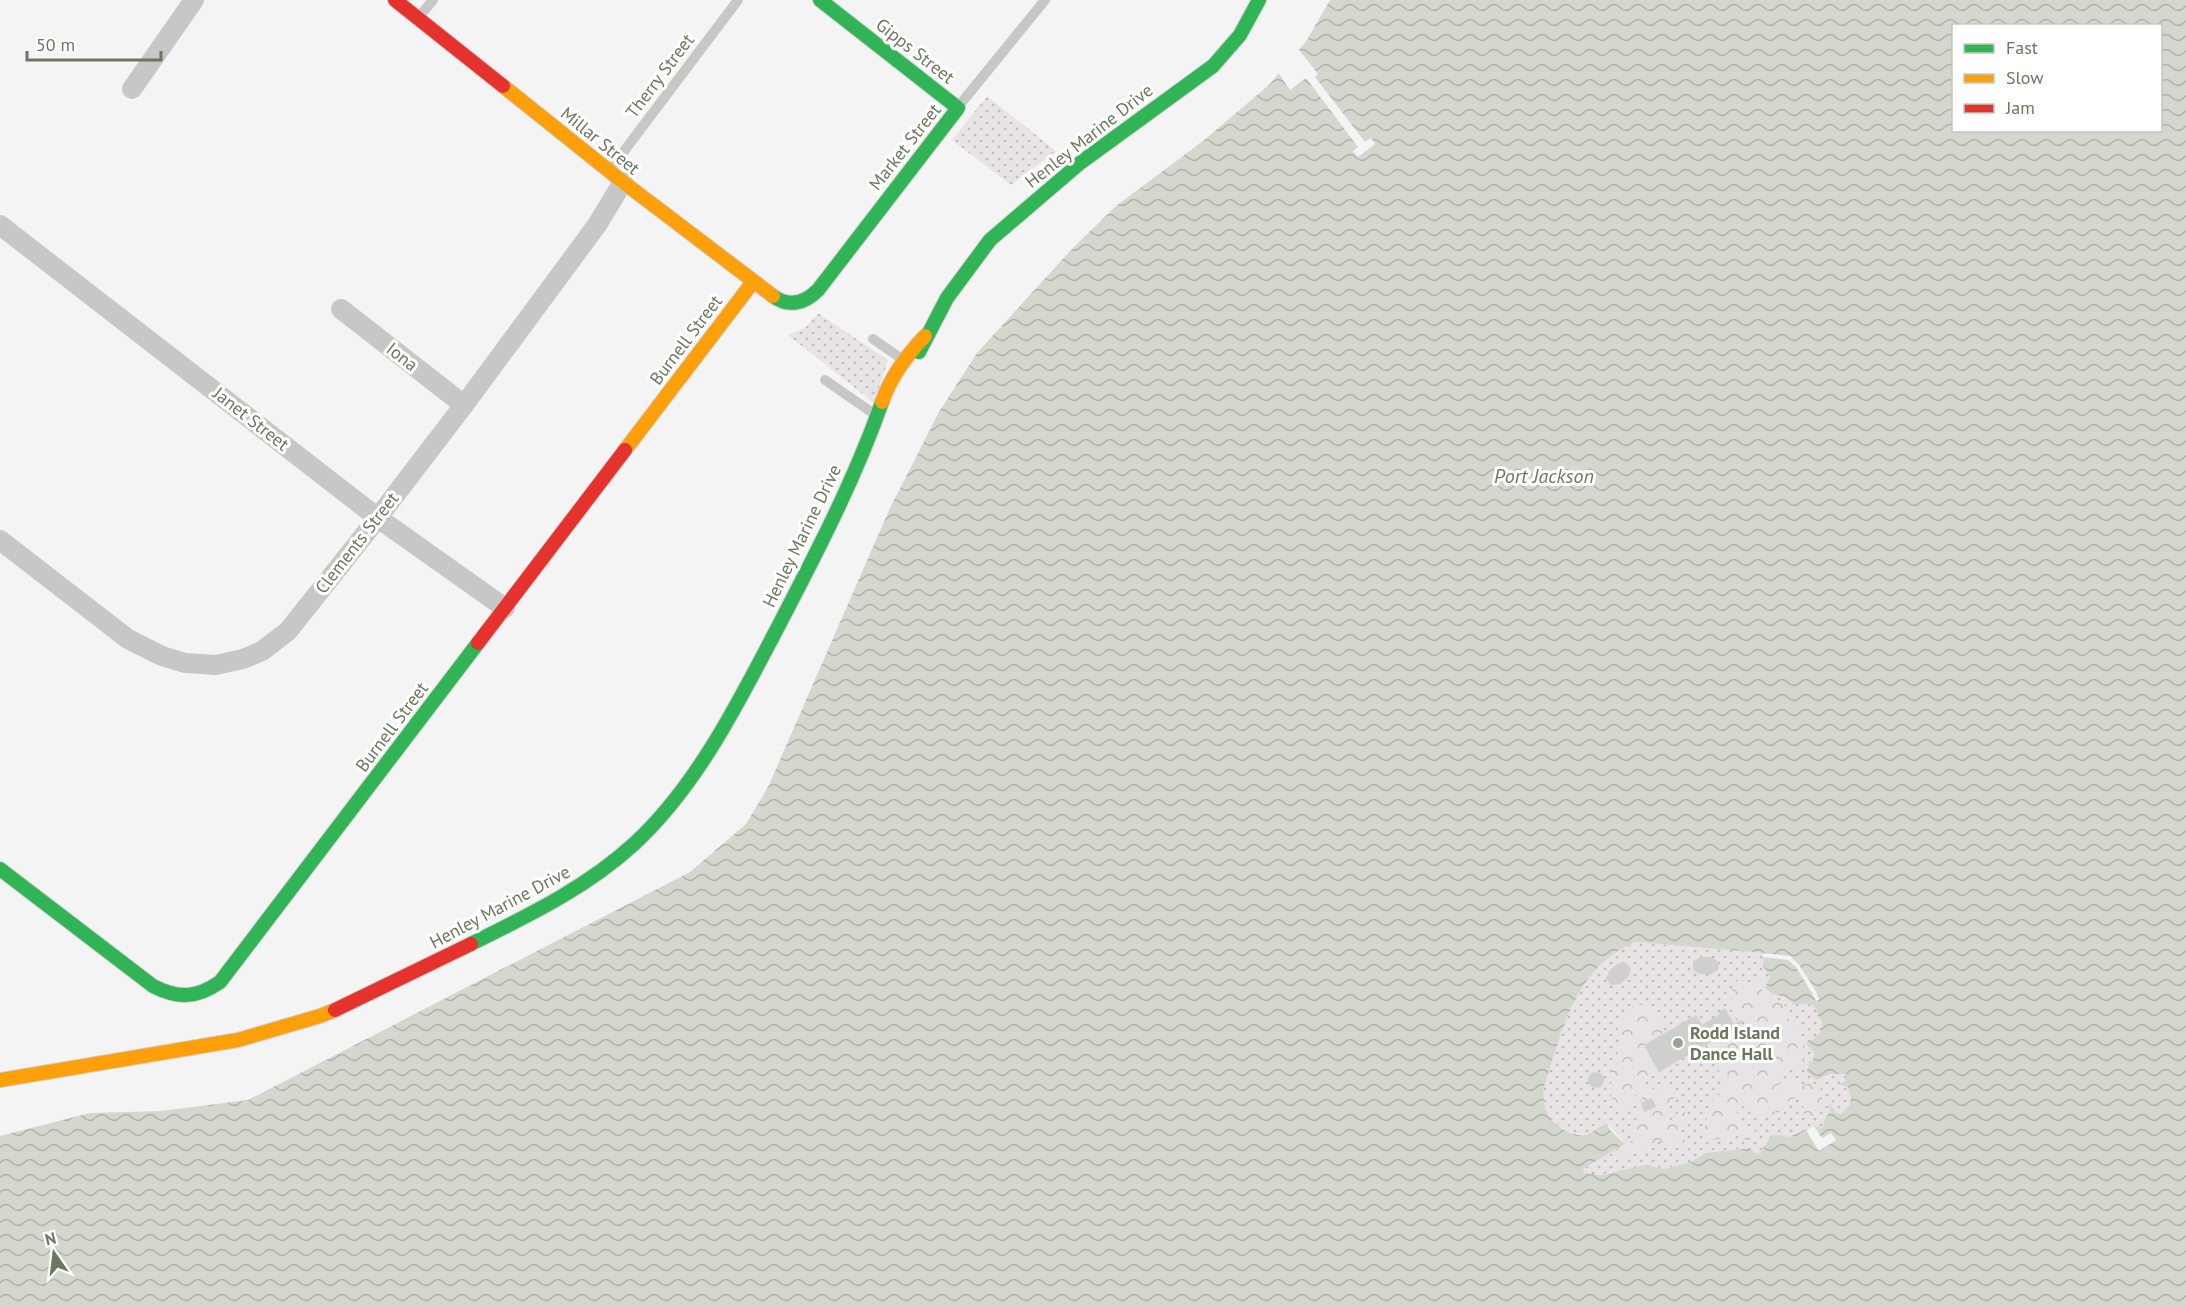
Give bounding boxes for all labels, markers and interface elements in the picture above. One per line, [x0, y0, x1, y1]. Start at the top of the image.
street label: Gipps Street [871, 13, 959, 89]
scale bar [27, 24, 160, 62]
legend [1952, 24, 2162, 132]
street label: Therry Street [620, 29, 699, 122]
text: 50 m [36, 33, 75, 56]
text: Fast [2006, 36, 2038, 59]
text: Slow [2006, 66, 2044, 89]
street label: Henley Marine Drive [1020, 79, 1157, 193]
text: Jam [2005, 96, 2035, 119]
street label: Market Street [864, 99, 946, 195]
street label: Millar Street [556, 102, 645, 180]
street label: Burnell Street [644, 290, 727, 389]
street label: Iona [382, 337, 423, 376]
street label: Janet Street [208, 381, 294, 455]
street label: Henley Marine Drive [757, 461, 846, 611]
water label: Port Jackson [1494, 463, 1594, 489]
street label: Clements Street [310, 487, 403, 598]
street label: Burnell Street [350, 677, 433, 776]
street label: Henley Marine Drive [426, 860, 574, 953]
place label: Rodd Island Dance Hall [1690, 1021, 1780, 1065]
marker: Rodd Island Dance Hall [1671, 1036, 1685, 1050]
north arrow [24, 1223, 84, 1283]
text: N [43, 1227, 58, 1249]

